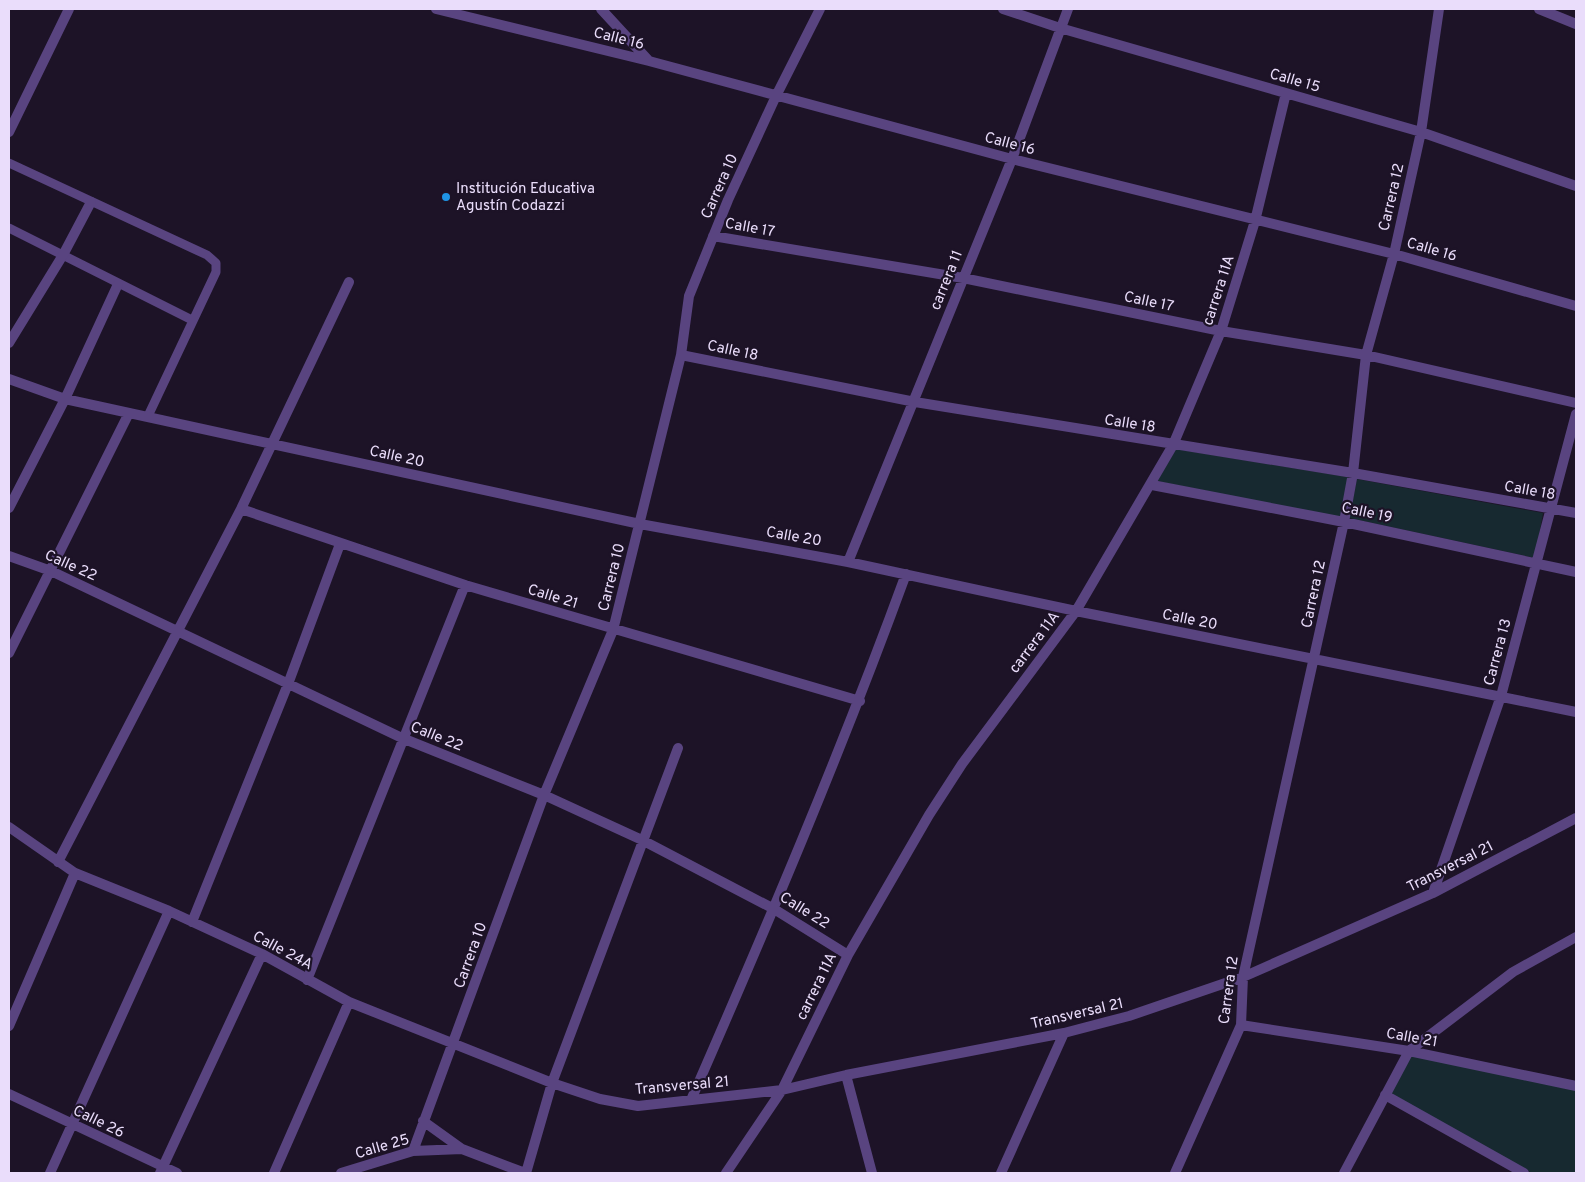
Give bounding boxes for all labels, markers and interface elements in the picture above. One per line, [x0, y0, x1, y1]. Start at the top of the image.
street label: Calle 16 [591, 24, 646, 55]
street label: Calle 15 [1267, 65, 1322, 98]
street label: Calle 16 [982, 129, 1037, 160]
street label: Carrera 10 [698, 151, 743, 222]
street label: Carrera 12 [1375, 162, 1409, 233]
place label: Institución Educativa Agustín Codazzi [456, 180, 595, 216]
marker: Institución Educativa Agustín Codazzi [440, 191, 452, 203]
street label: Calle 17 [723, 215, 776, 242]
street label: Calle 16 [1404, 234, 1459, 267]
street label: carrera 11 [927, 248, 968, 313]
street label: carrera 11A [1199, 253, 1240, 328]
street label: Calle 17 [1122, 288, 1175, 317]
street label: Calle 18 [705, 337, 760, 366]
street label: Calle 18 [1103, 411, 1157, 438]
street label: Calle 20 [367, 442, 426, 473]
street label: Calle 18 [1503, 478, 1557, 505]
street label: Calle 19 [1339, 499, 1394, 528]
street label: Calle 20 [765, 523, 823, 552]
street label: Carrera 10 [595, 541, 630, 613]
street label: Calle 22 [41, 546, 100, 586]
street label: Carrera 12 [1298, 559, 1331, 630]
street label: Calle 21 [525, 581, 580, 614]
street label: Calle 20 [1160, 606, 1219, 635]
street label: carrera 11A [1006, 608, 1065, 678]
street label: Carrera 13 [1480, 617, 1517, 688]
street label: Calle 22 [407, 718, 466, 757]
street label: Transversal 21 [1404, 837, 1497, 897]
street label: Calle 22 [776, 889, 833, 934]
street label: Carrera 10 [451, 920, 492, 991]
street label: Calle 24A [249, 928, 316, 975]
street label: carrera 11A [793, 950, 842, 1024]
street label: Carrera 12 [1215, 955, 1244, 1026]
street label: Transversal 21 [1029, 995, 1126, 1034]
street label: Calle 21 [1385, 1025, 1439, 1052]
street label: Transversal 21 [634, 1073, 730, 1100]
street label: Calle 26 [69, 1102, 127, 1143]
street label: Calle 25 [353, 1131, 412, 1164]

